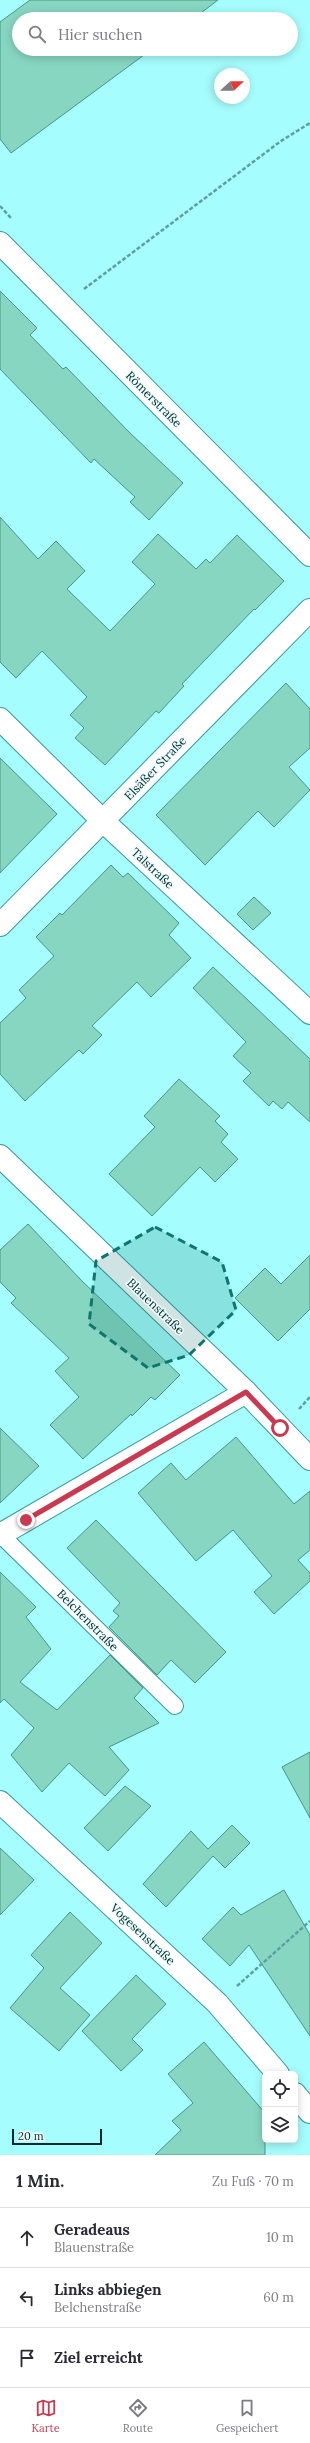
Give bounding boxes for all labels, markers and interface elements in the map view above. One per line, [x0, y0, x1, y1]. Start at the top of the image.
search box [12, 12, 298, 56]
icon: search [26, 23, 48, 45]
text: Hier suchen [58, 25, 142, 44]
north arrow [214, 68, 250, 104]
street label: Römerstraße [123, 368, 185, 430]
street label: Elsäßer Straße [121, 733, 190, 803]
street label: Talstraße [128, 844, 178, 892]
street label: Blauenstraße [124, 1275, 188, 1337]
route start [271, 1419, 289, 1437]
route end [17, 1511, 35, 1529]
street label: Belchenstraße [54, 1586, 122, 1654]
street label: Vogesenstraße [107, 1900, 179, 1968]
map controls [262, 2071, 298, 2143]
button: locate [262, 2071, 298, 2107]
button: layers [262, 2107, 298, 2143]
scale bar [12, 2127, 102, 2146]
text: 20 m [18, 2129, 43, 2143]
text: 1 Min. [16, 2170, 64, 2192]
text: Zu Fuß · 70 m [212, 2173, 294, 2190]
text: Geradeaus [54, 2220, 130, 2239]
icon: ahead [16, 2227, 38, 2249]
text: 10 m [266, 2229, 294, 2246]
text: Blauenstraße [54, 2239, 134, 2256]
text: Links abbiegen [54, 2280, 162, 2299]
icon: left [16, 2287, 38, 2309]
text: 60 m [263, 2289, 294, 2306]
text: Belchenstraße [54, 2299, 142, 2316]
icon: arrive [16, 2347, 38, 2369]
text: Ziel erreicht [54, 2348, 143, 2367]
tab: Karte [32, 2397, 60, 2435]
tab: Route [123, 2397, 153, 2435]
tab: Gespeichert [216, 2397, 278, 2435]

